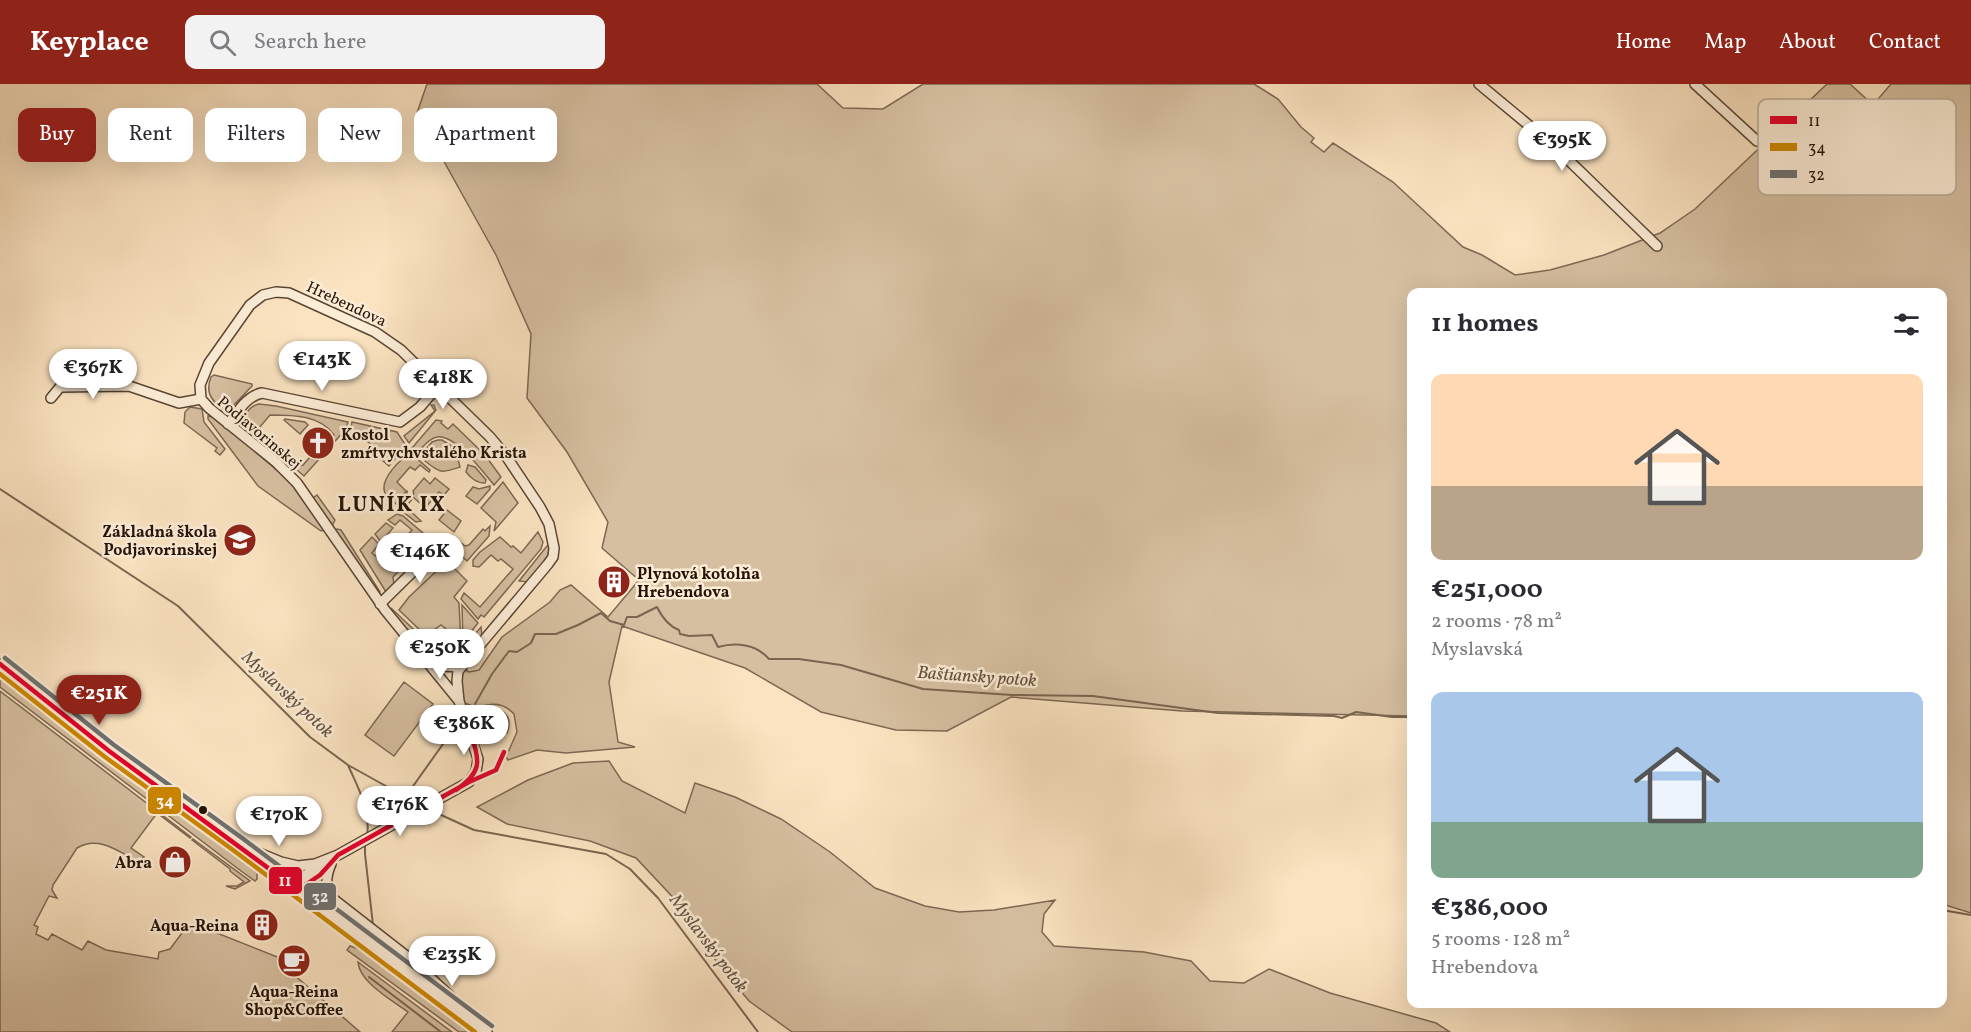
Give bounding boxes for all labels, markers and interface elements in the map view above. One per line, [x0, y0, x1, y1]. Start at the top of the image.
search box [185, 15, 605, 69]
text: Keyplace [30, 23, 149, 62]
icon: search [206, 26, 239, 59]
text: Search here [254, 27, 366, 58]
text: Home [1616, 28, 1671, 57]
text: Map [1704, 28, 1746, 57]
text: About [1779, 28, 1836, 57]
text: Contact [1869, 28, 1941, 57]
legend [1758, 99, 1956, 195]
chip: Buy [18, 108, 96, 162]
chip: Rent [108, 108, 193, 162]
chip: Filters [205, 108, 306, 162]
chip: New [318, 108, 402, 162]
chip: Apartment [414, 108, 557, 162]
text: 11 [1808, 111, 1820, 133]
pin: €395K [1520, 121, 1604, 172]
text: €395K [1532, 126, 1592, 154]
text: 34 [1808, 138, 1826, 160]
text: 32 [1808, 165, 1825, 187]
street label: Hrebendova [303, 277, 390, 333]
text: 11 homes [1431, 306, 1538, 342]
icon: filters [1890, 308, 1923, 341]
pin: €143K [280, 341, 364, 392]
text: €143K [293, 346, 351, 374]
pin: €367K [51, 349, 135, 400]
text: €367K [63, 354, 123, 382]
pin: €418K [401, 359, 485, 410]
text: €418K [413, 364, 473, 392]
street label: Podjavorinskej [212, 392, 306, 475]
icon: home [1623, 413, 1731, 521]
church icon: Kostol zmŕtvychvstalého Krista [300, 425, 336, 461]
place label: Kostol zmŕtvychvstalého Krista [341, 425, 527, 465]
district label: LUNÍK IX [338, 490, 446, 521]
place label: Základná škola Podjavorinskej [102, 522, 217, 562]
school or university icon: Základná škola Podjavorinskej [222, 522, 258, 558]
pin: €146K [378, 533, 462, 584]
text: €146K [390, 538, 450, 566]
building icon: Plynová kotolňa Hrebendova [596, 564, 632, 600]
place label: Plynová kotolňa Hrebendova [637, 564, 760, 604]
text: €251,000 [1431, 572, 1543, 608]
text: 2 rooms · 78 m² [1431, 608, 1562, 636]
pin: €250K [398, 629, 482, 680]
text: €250K [409, 634, 471, 662]
text: Myslavská [1431, 636, 1523, 664]
water label: Myslavský potok [235, 645, 338, 744]
water label: Baštiansky potok [917, 661, 1037, 694]
pin: €251K [57, 675, 141, 726]
text: €251K [70, 680, 128, 708]
pin: €386K [422, 705, 506, 756]
text: €386K [433, 710, 495, 738]
icon: home [1623, 731, 1731, 839]
line badge: 34 [147, 786, 182, 815]
pin: €176K [358, 786, 442, 837]
text: 34 [156, 791, 174, 813]
text: €176K [371, 791, 429, 819]
pin: €170K [237, 796, 321, 847]
text: €170K [250, 801, 308, 829]
unlabelled marker [197, 804, 209, 816]
shop icon: Abra [157, 844, 193, 880]
place label: Abra [115, 853, 152, 875]
line badge: 11 [268, 866, 303, 895]
text: 11 [279, 871, 291, 893]
line badge: 32 [303, 882, 337, 911]
text: 32 [312, 887, 328, 909]
water label: Myslavský potok [662, 889, 753, 998]
text: €386,000 [1431, 890, 1548, 926]
building icon: Aqua-Reina [244, 907, 280, 943]
place label: Aqua-Reina [150, 916, 239, 938]
text: 5 rooms · 128 m² [1431, 926, 1570, 954]
pin: €235K [410, 936, 494, 987]
text: €235K [422, 941, 482, 969]
cafe icon: Aqua-Reina Shop&Coffee [276, 943, 312, 979]
text: Hrebendova [1431, 954, 1539, 982]
place label: Aqua-Reina Shop&Coffee [245, 982, 343, 1022]

